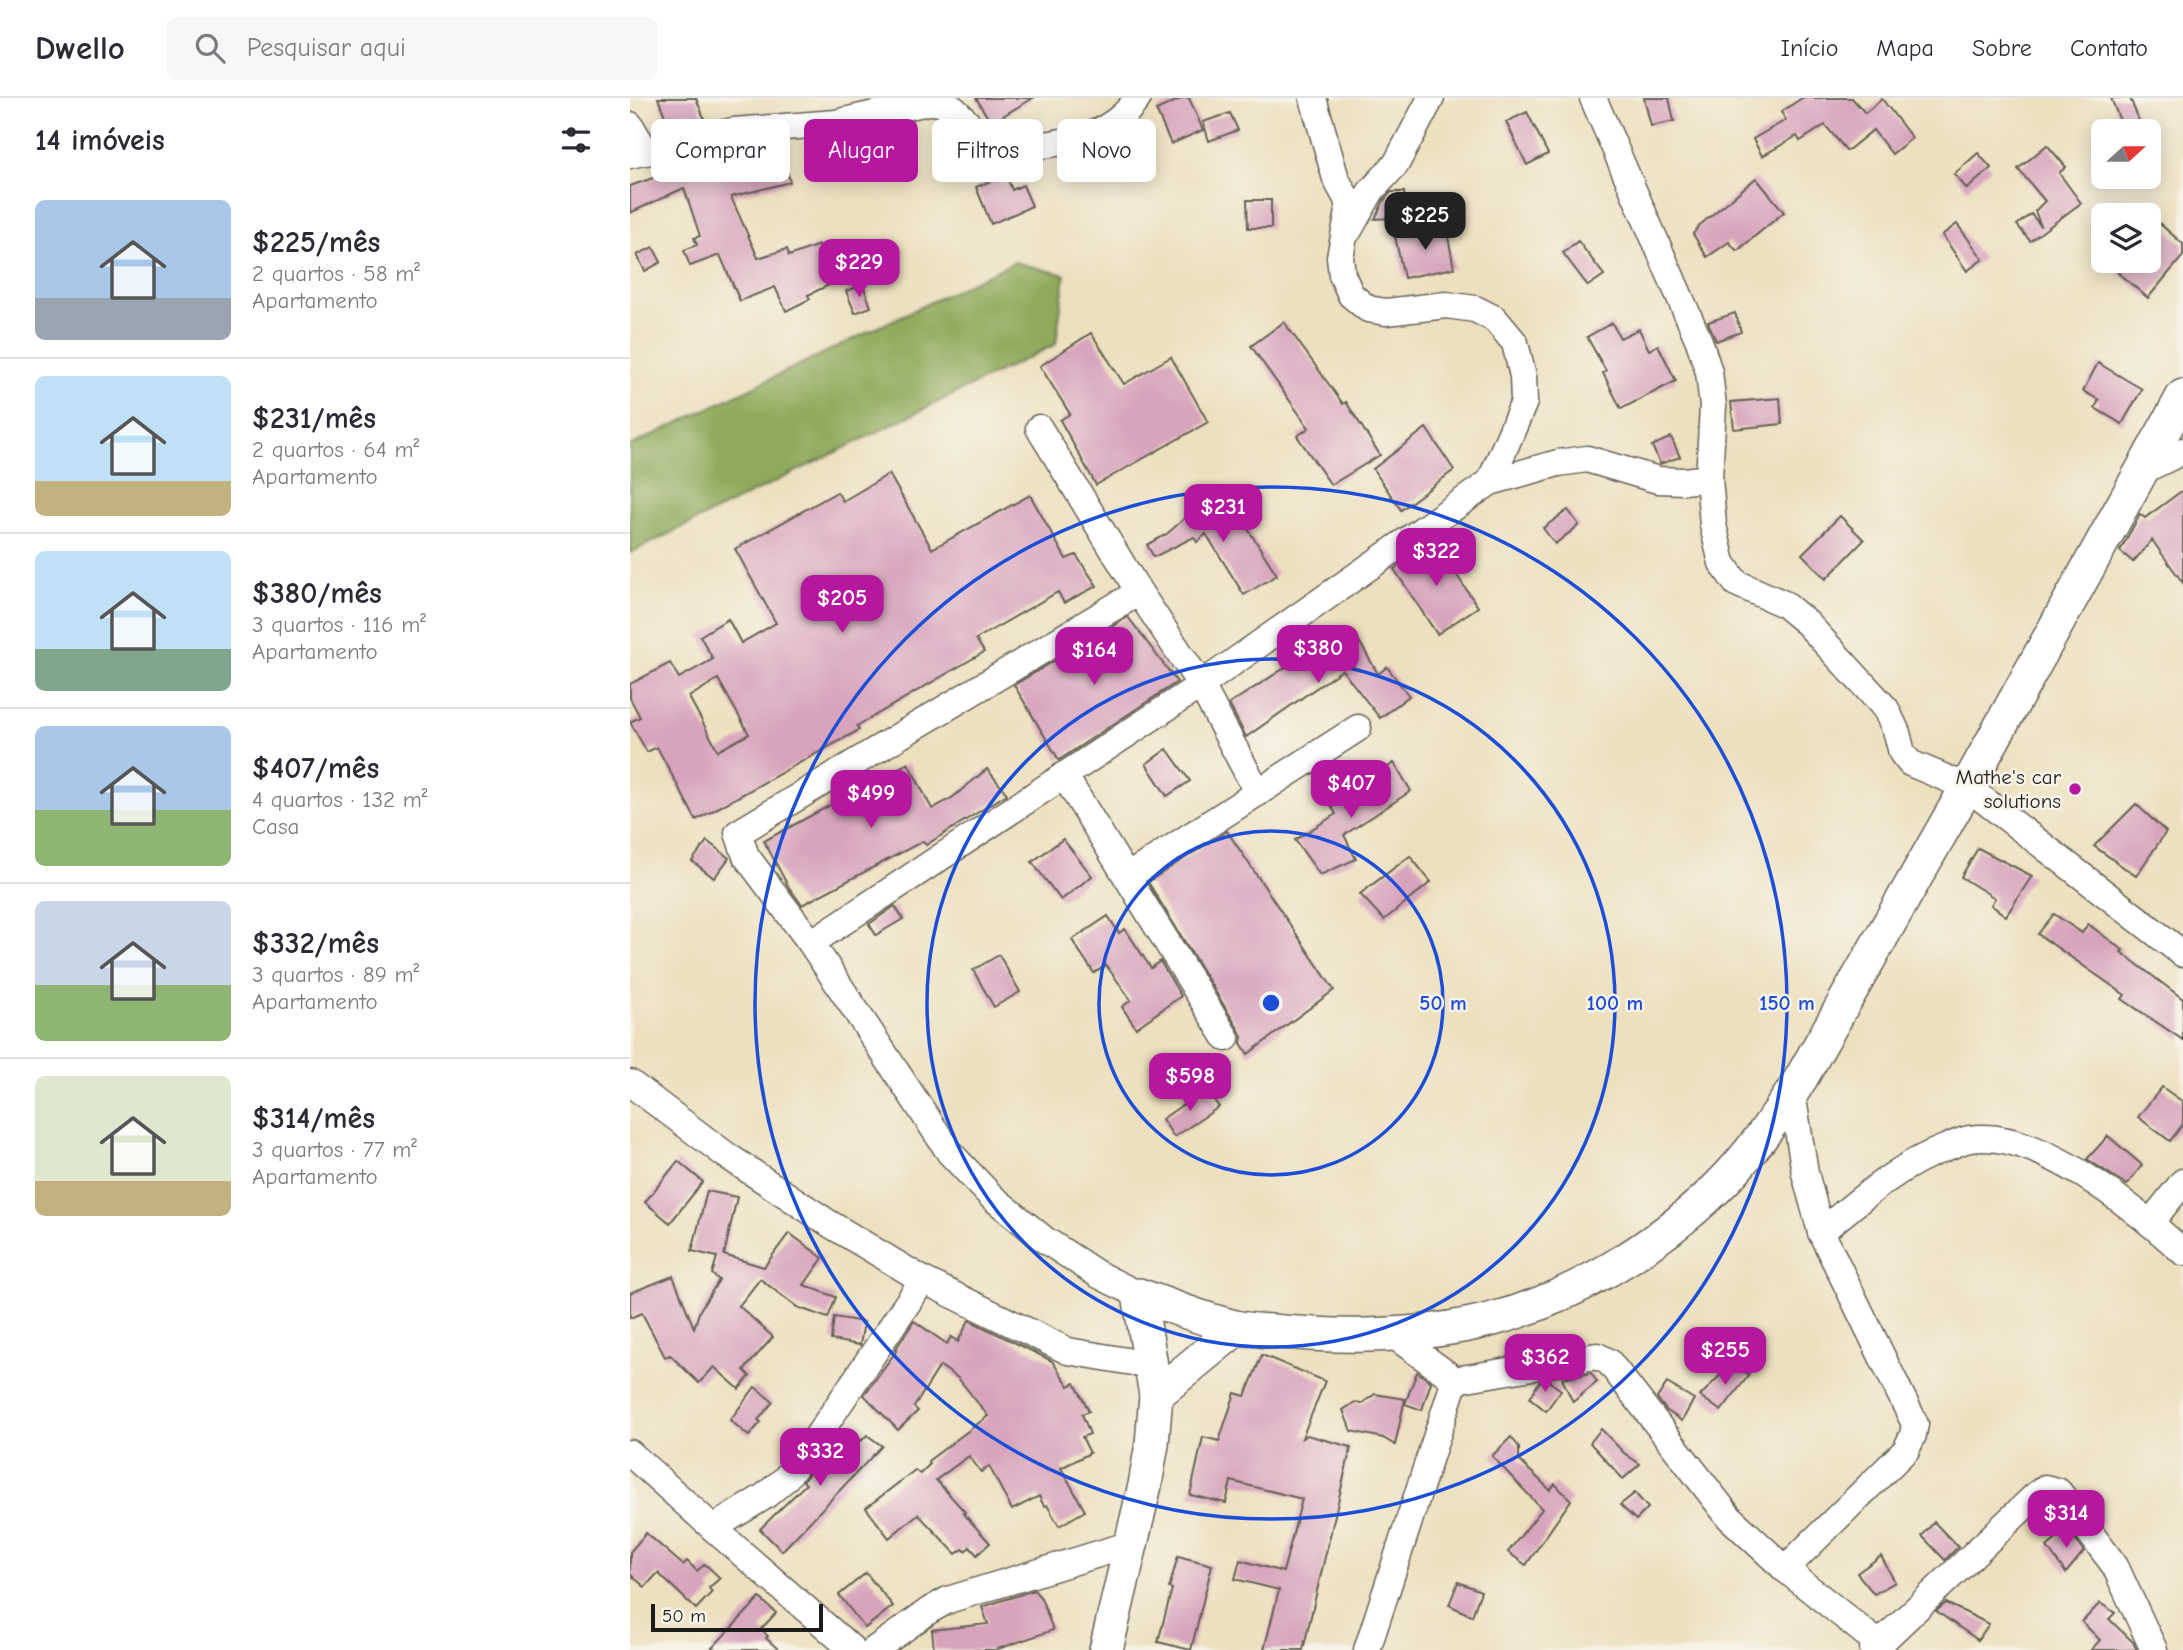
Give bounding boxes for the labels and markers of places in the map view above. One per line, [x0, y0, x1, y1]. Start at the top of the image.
pin: $225 [1384, 192, 1466, 252]
pin: $229 [818, 240, 900, 299]
pin: $231 [1182, 484, 1264, 544]
pin: $322 [1395, 528, 1477, 588]
pin: $205 [801, 575, 883, 635]
pin: $380 [1277, 626, 1359, 685]
pin: $164 [1053, 628, 1135, 687]
pin: $407 [1310, 760, 1392, 820]
place label: Mathe's car solutions [1956, 765, 2062, 813]
pin: $499 [830, 770, 912, 830]
marker: Mathe's car solutions [2067, 781, 2083, 797]
centre of rings [1259, 991, 1283, 1015]
pin: $598 [1149, 1054, 1231, 1113]
pin: $255 [1684, 1328, 1766, 1387]
pin: $362 [1504, 1334, 1586, 1394]
pin: $332 [779, 1428, 861, 1488]
pin: $314 [2025, 1490, 2107, 1550]

